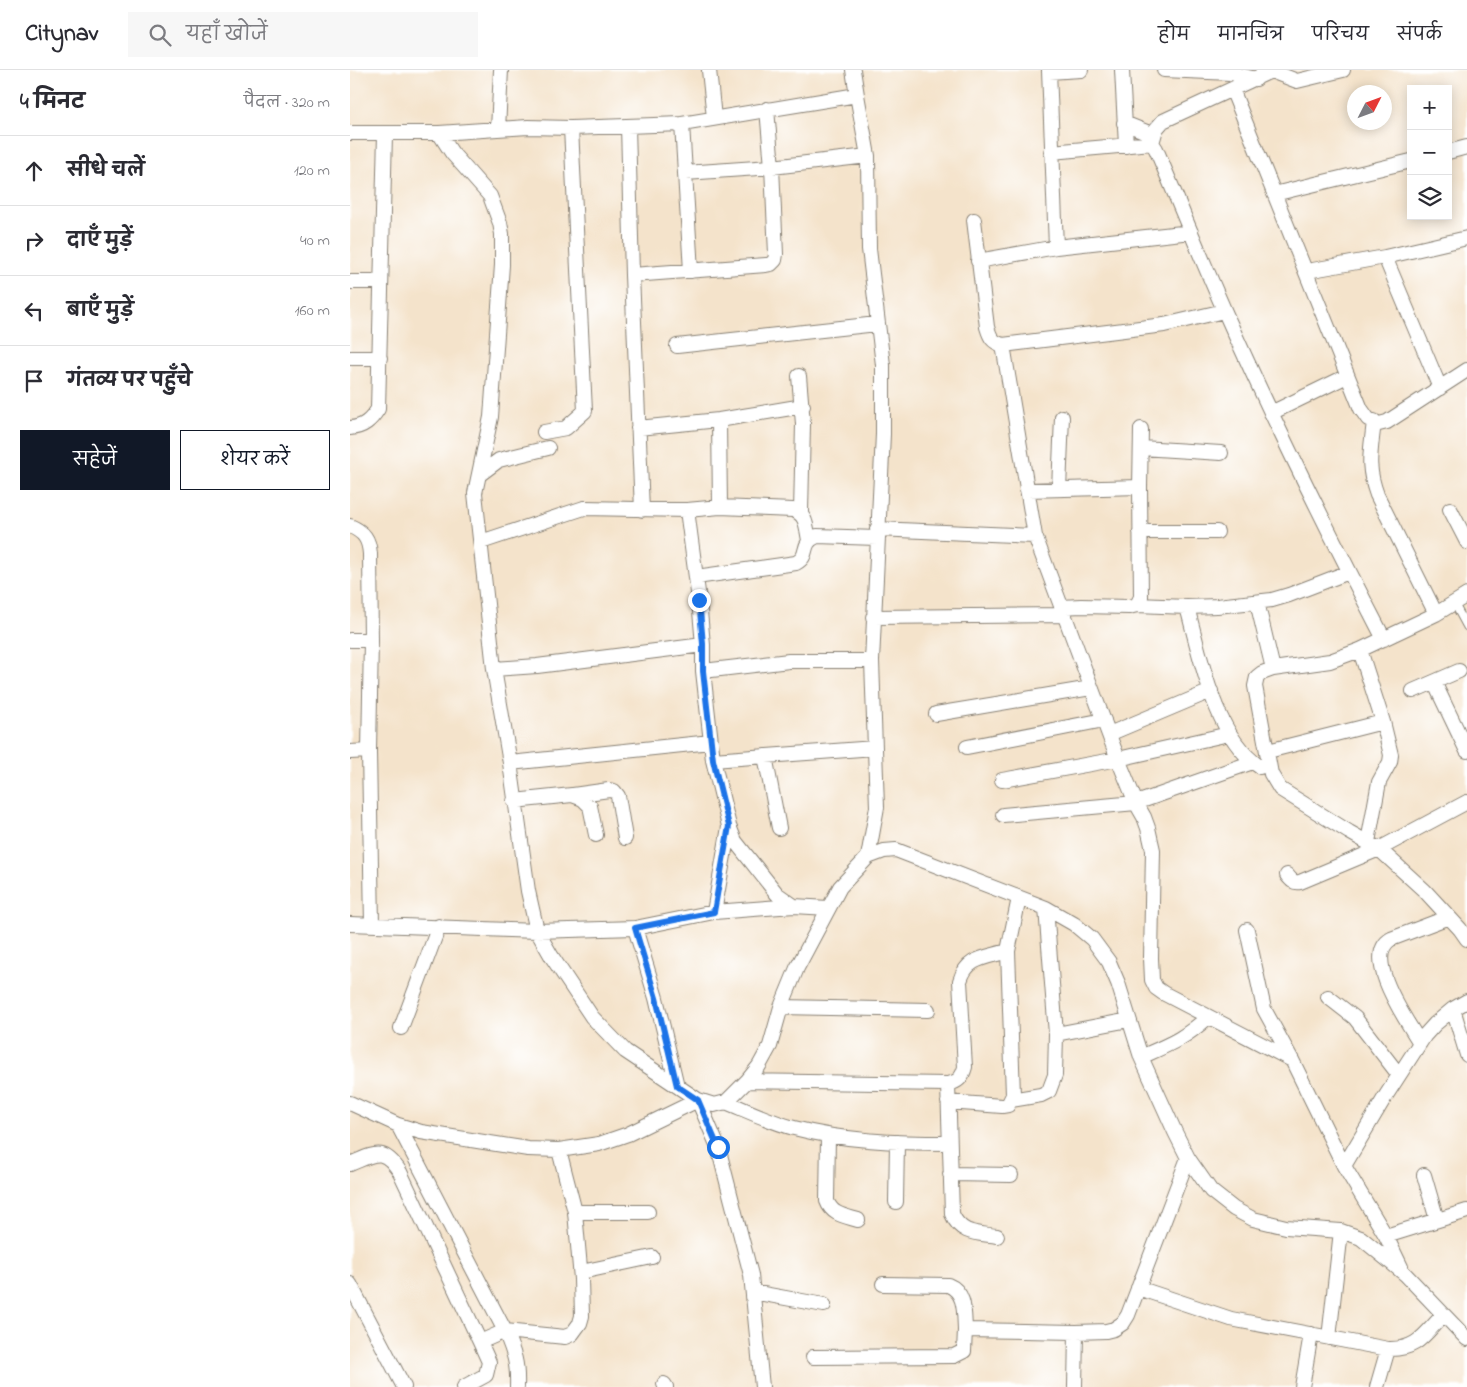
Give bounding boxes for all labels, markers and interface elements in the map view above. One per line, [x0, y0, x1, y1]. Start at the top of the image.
search box [128, 12, 478, 57]
text: Citynav [25, 17, 98, 52]
icon: search [146, 21, 174, 49]
text: यहाँ खोजें [186, 22, 268, 49]
text: होम [1158, 23, 1190, 49]
text: मानचित्र [1218, 23, 1284, 49]
text: परिचय [1312, 23, 1369, 49]
text: संपर्क [1397, 23, 1442, 49]
north arrow [1347, 85, 1392, 130]
map controls [1407, 85, 1452, 220]
button: + [1407, 85, 1452, 130]
text: 4 मिनट [20, 88, 85, 118]
text: पैदल · 320 m [244, 91, 330, 115]
button: − [1407, 130, 1452, 175]
icon: ahead [20, 157, 48, 185]
text: सीधे चलें [67, 158, 145, 185]
text: 120 m [294, 159, 330, 183]
button: layers [1407, 175, 1452, 220]
icon: right [20, 227, 48, 255]
text: दाएँ मुड़ें [67, 228, 133, 255]
text: 40 m [300, 229, 330, 253]
icon: left [20, 297, 48, 325]
text: बाएँ मुड़ें [67, 298, 134, 325]
text: 160 m [295, 299, 330, 323]
icon: arrive [20, 367, 48, 395]
text: गंतव्य पर पहुँचे [67, 368, 192, 395]
button: सहेजें [20, 430, 170, 490]
button: शेयर करें [180, 430, 330, 490]
route end [688, 589, 711, 612]
route start [707, 1136, 730, 1159]

